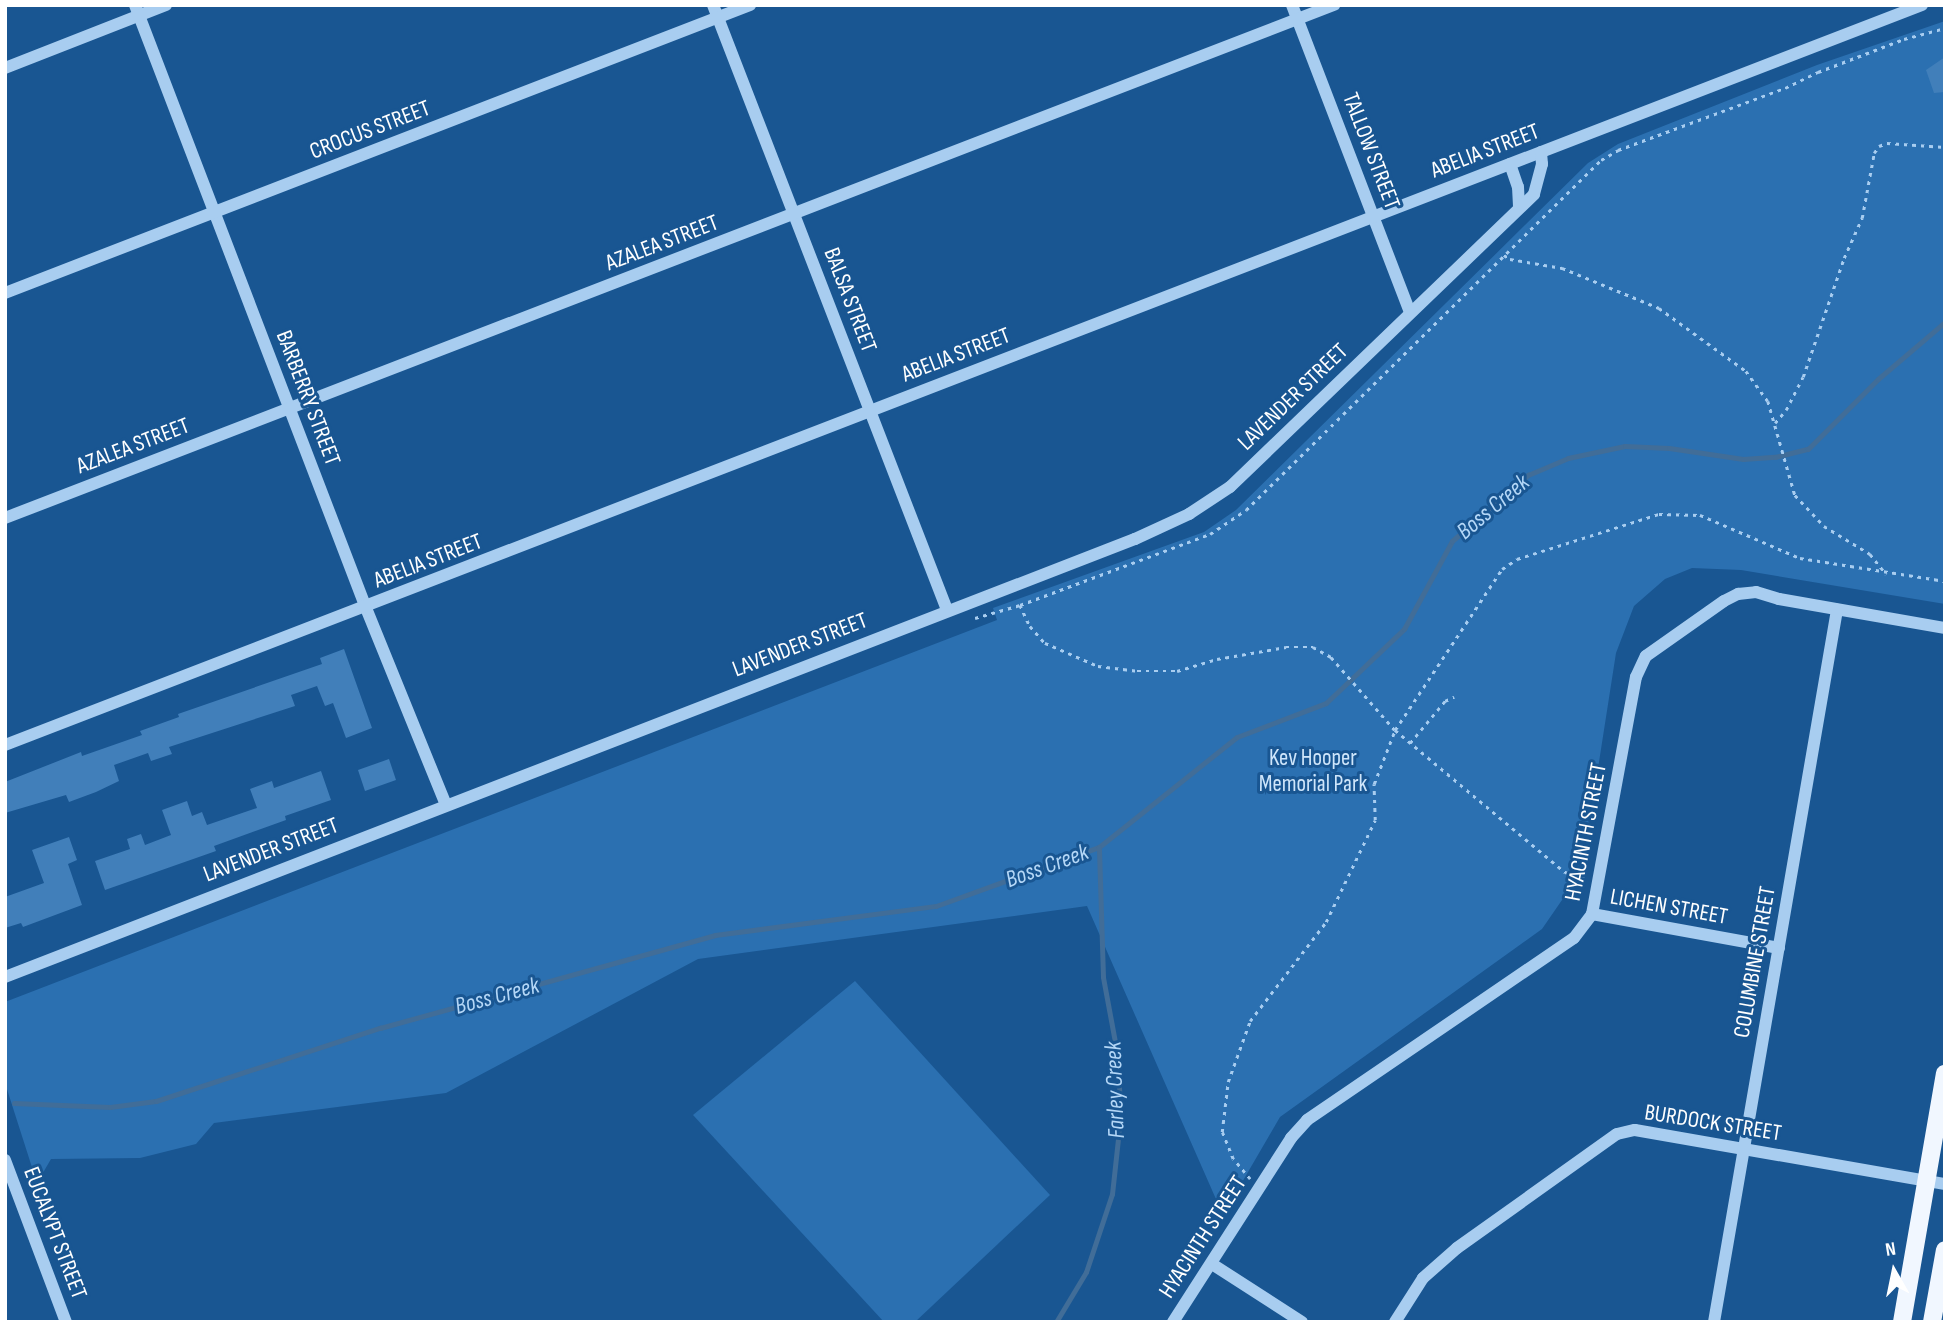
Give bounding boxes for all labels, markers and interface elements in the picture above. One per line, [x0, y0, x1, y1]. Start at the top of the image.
street label: TALLOW STREET [1336, 89, 1406, 213]
street label: CROCUS STREET [306, 94, 434, 166]
street label: ABELIA STREET [1427, 118, 1543, 184]
street label: AZALEA STREET [602, 209, 722, 277]
street label: BALSA STREET [817, 244, 883, 356]
street label: ABELIA STREET [898, 322, 1014, 388]
street label: BARBERRY STREET [270, 327, 346, 469]
street label: LAVENDER STREET [1232, 338, 1354, 456]
street label: AZALEA STREET [73, 412, 193, 480]
water label: Boss Creek [1451, 468, 1535, 546]
street label: ABELIA STREET [370, 528, 486, 594]
street label: LAVENDER STREET [729, 607, 871, 683]
park label: Kev Hooper Memorial Park [1259, 744, 1367, 798]
street label: HYACINTH STREET [1559, 761, 1613, 903]
street label: LAVENDER STREET [200, 812, 342, 888]
water label: Boss Creek [1002, 838, 1092, 894]
street label: LICHEN STREET [1608, 883, 1730, 931]
street label: COLUMBINE STREET [1728, 884, 1782, 1040]
water label: Boss Creek [452, 971, 542, 1021]
water label: Farley Creek [1099, 1041, 1131, 1139]
street label: BURDOCK STREET [1643, 1099, 1783, 1147]
street label: EUCALYPT STREET [17, 1163, 93, 1303]
street label: HYACINTH STREET [1153, 1171, 1253, 1303]
north arrow [1859, 1236, 1929, 1306]
text: N [1884, 1238, 1897, 1262]

